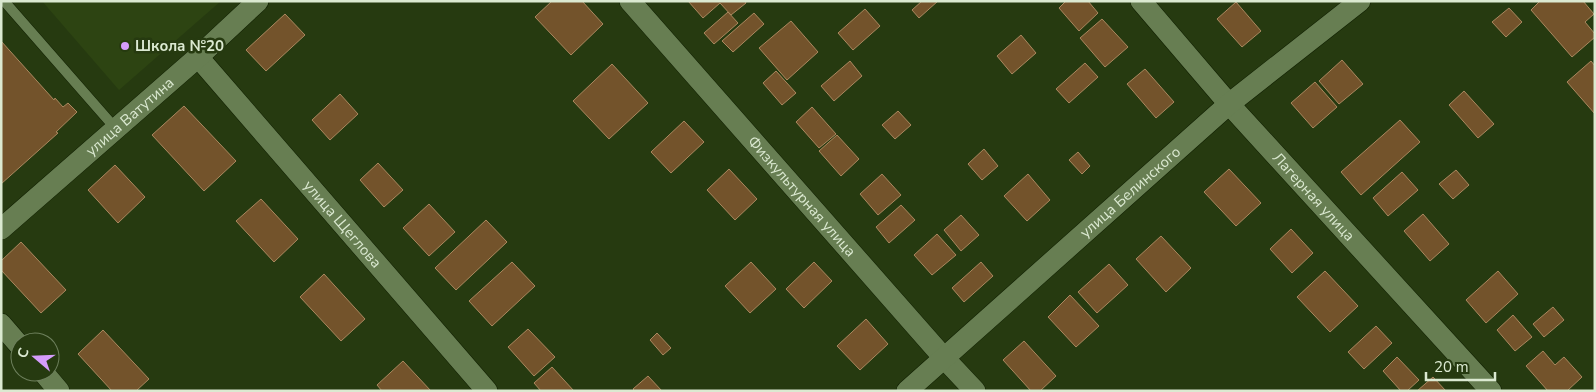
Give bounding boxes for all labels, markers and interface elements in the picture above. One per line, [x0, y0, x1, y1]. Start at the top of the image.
place label: Школа №20 [135, 36, 224, 56]
marker: Школа №20 [119, 40, 131, 52]
street label: улица Ватутина [81, 73, 178, 161]
street label: Физкультурная улица [743, 132, 860, 261]
street label: улица Белинского [1076, 142, 1185, 242]
street label: Лагерная улица [1268, 148, 1359, 245]
street label: улица Щеглова [299, 176, 386, 272]
north arrow [10, 332, 60, 382]
text: С [13, 345, 34, 361]
scale bar [1426, 350, 1495, 382]
text: 20 m [1434, 357, 1469, 377]

